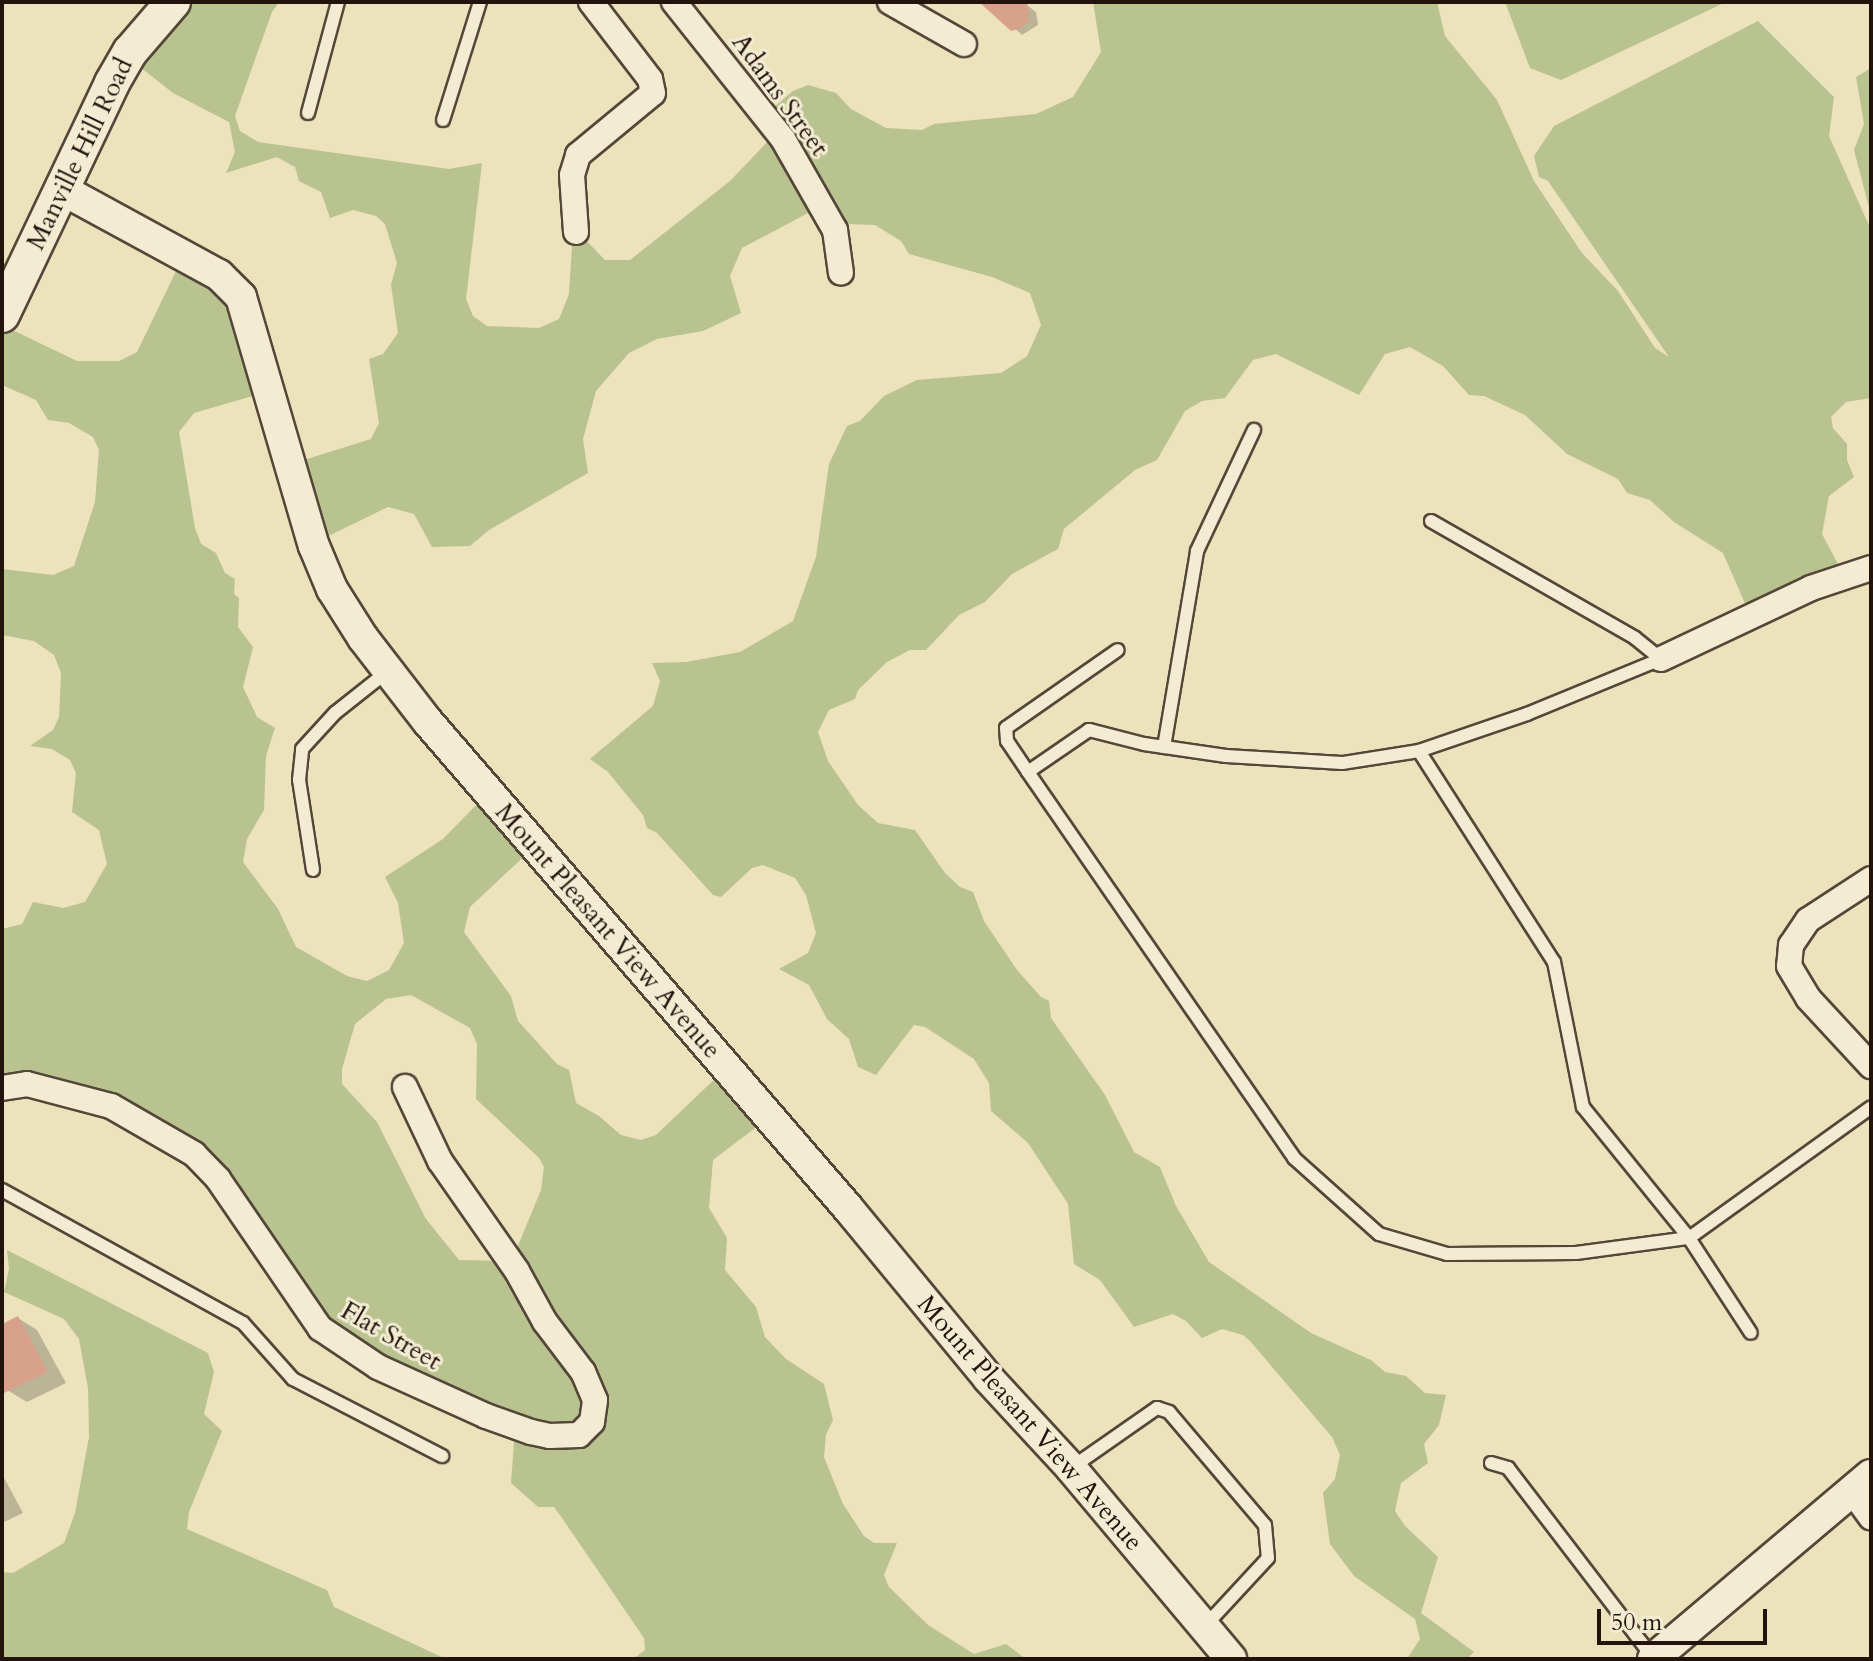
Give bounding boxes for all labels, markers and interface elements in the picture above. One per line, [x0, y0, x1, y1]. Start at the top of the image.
street label: Adams Street [725, 28, 835, 162]
street label: Manville Hill Road [20, 53, 140, 255]
street label: Mount Pleasant View Avenue [489, 797, 727, 1065]
street label: Mount Pleasant View Avenue [911, 1289, 1149, 1557]
street label: Flat Street [335, 1295, 447, 1377]
scale bar [1601, 1593, 1771, 1643]
text: 50 m [1611, 1606, 1662, 1639]

